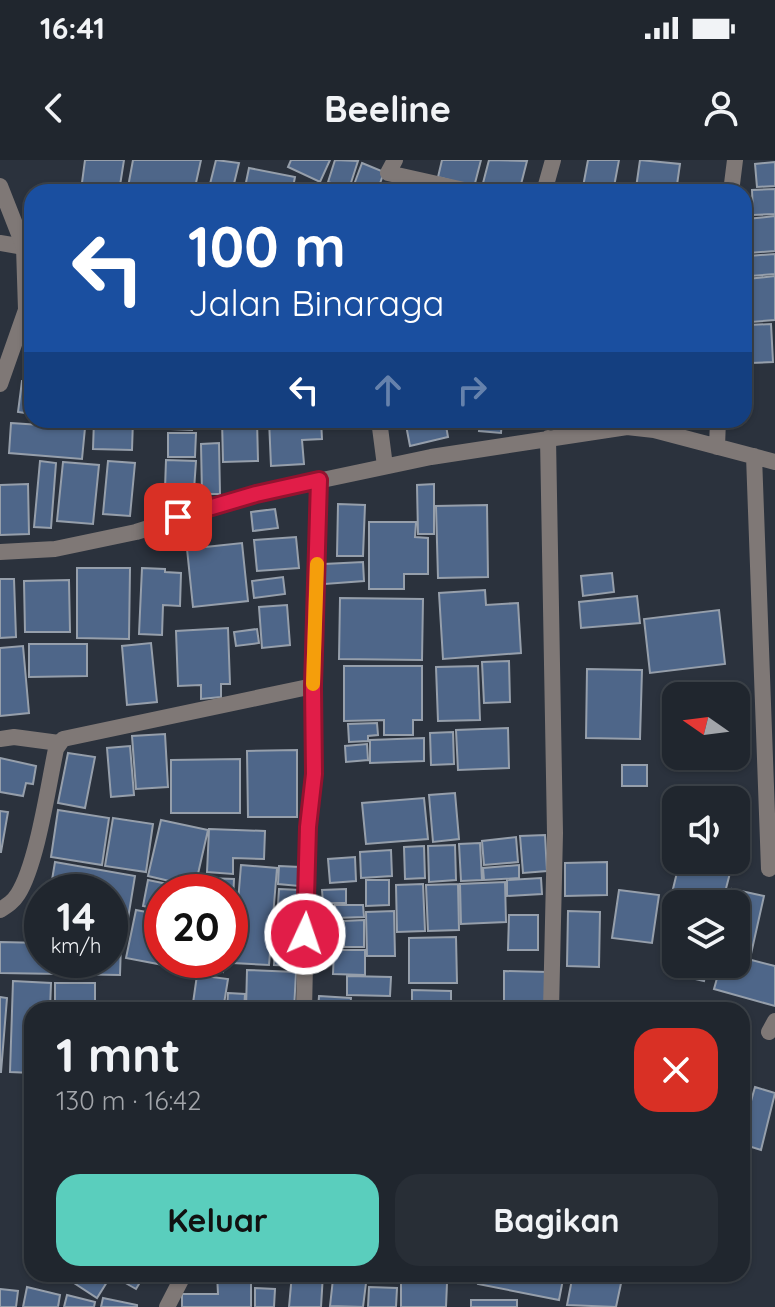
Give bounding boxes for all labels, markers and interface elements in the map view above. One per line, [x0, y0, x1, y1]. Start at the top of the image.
text: 16:41 [40, 9, 105, 47]
icon: back [32, 86, 76, 130]
text: Beeline [324, 86, 451, 131]
icon: person [699, 86, 743, 130]
text: 100 m [188, 211, 346, 281]
icon: left [56, 216, 160, 320]
text: Jalan Binaraga [188, 280, 444, 325]
icon: left [282, 368, 326, 412]
icon: ahead [366, 368, 410, 412]
icon: right [450, 368, 494, 412]
pin [144, 483, 212, 551]
icon: arrive [156, 495, 200, 539]
north arrow [662, 682, 750, 770]
map controls [662, 682, 750, 978]
button: sound [662, 786, 750, 874]
speed limit sign: 20 [144, 874, 248, 978]
button: layers [662, 890, 750, 978]
text: 14 [56, 891, 96, 941]
position arrow [263, 892, 347, 976]
text: km/h [51, 933, 101, 958]
text: 1 mnt [56, 1024, 181, 1084]
button: close [634, 1028, 718, 1112]
text: 130 m · 16:42 [56, 1084, 201, 1117]
button: Keluar [56, 1174, 379, 1266]
button: Bagikan [395, 1174, 718, 1266]

